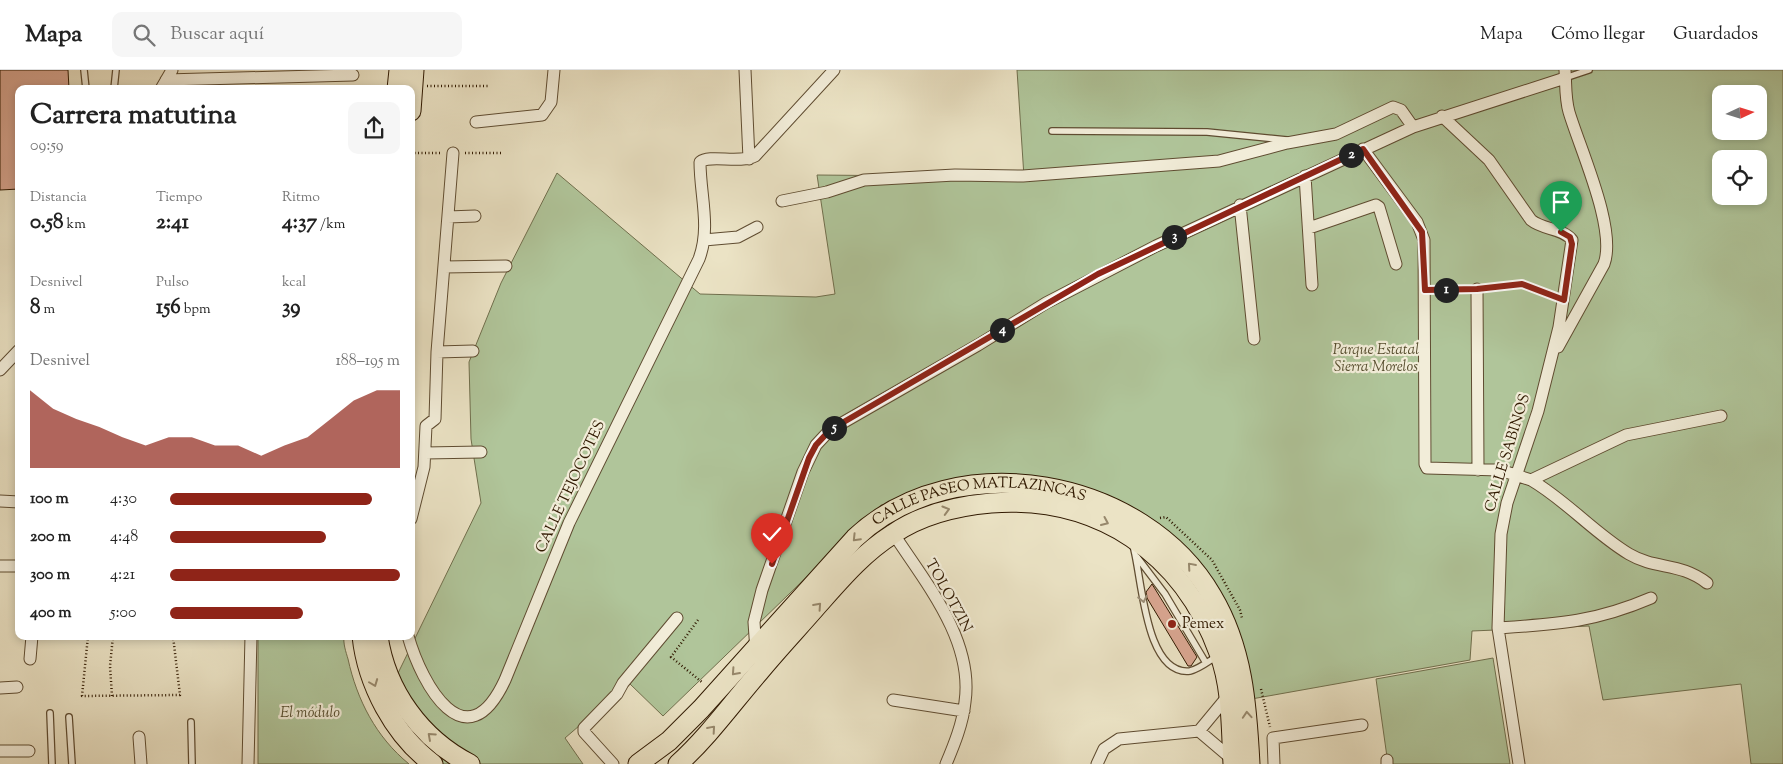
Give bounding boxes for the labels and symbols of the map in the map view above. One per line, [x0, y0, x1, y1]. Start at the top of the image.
north arrow [1712, 85, 1768, 140]
pin: 2 [1338, 142, 1364, 168]
pin [1540, 181, 1582, 232]
pin: 3 [1162, 224, 1186, 250]
pin: 1 [1434, 278, 1458, 302]
pin: 4 [990, 318, 1014, 342]
park label: Parque Estatal Sierra Morelos [1333, 340, 1419, 378]
street label: CALLE SABINOS [1480, 391, 1536, 515]
pin: 5 [822, 416, 846, 440]
street label: CALLE TEJOCOTES [531, 417, 611, 557]
street label: CALLE PASEO MATLAZINCAS [868, 473, 1089, 531]
one-way arrow [941, 506, 949, 516]
pin [751, 513, 793, 564]
one-way arrow [1100, 515, 1109, 526]
one-way arrow [853, 532, 862, 541]
street label: TOLOTZIN [919, 555, 977, 637]
one-way arrow [1187, 563, 1196, 572]
one-way arrow [1137, 594, 1148, 603]
one-way arrow [812, 602, 821, 611]
place label: Pemex [1182, 614, 1224, 635]
marker: Pemex [1166, 618, 1178, 630]
one-way arrow [732, 666, 741, 675]
one-way arrow [368, 679, 378, 687]
park label: El módulo [280, 703, 340, 724]
one-way arrow [1241, 711, 1252, 719]
one-way arrow [706, 726, 714, 735]
one-way arrow [427, 733, 436, 742]

